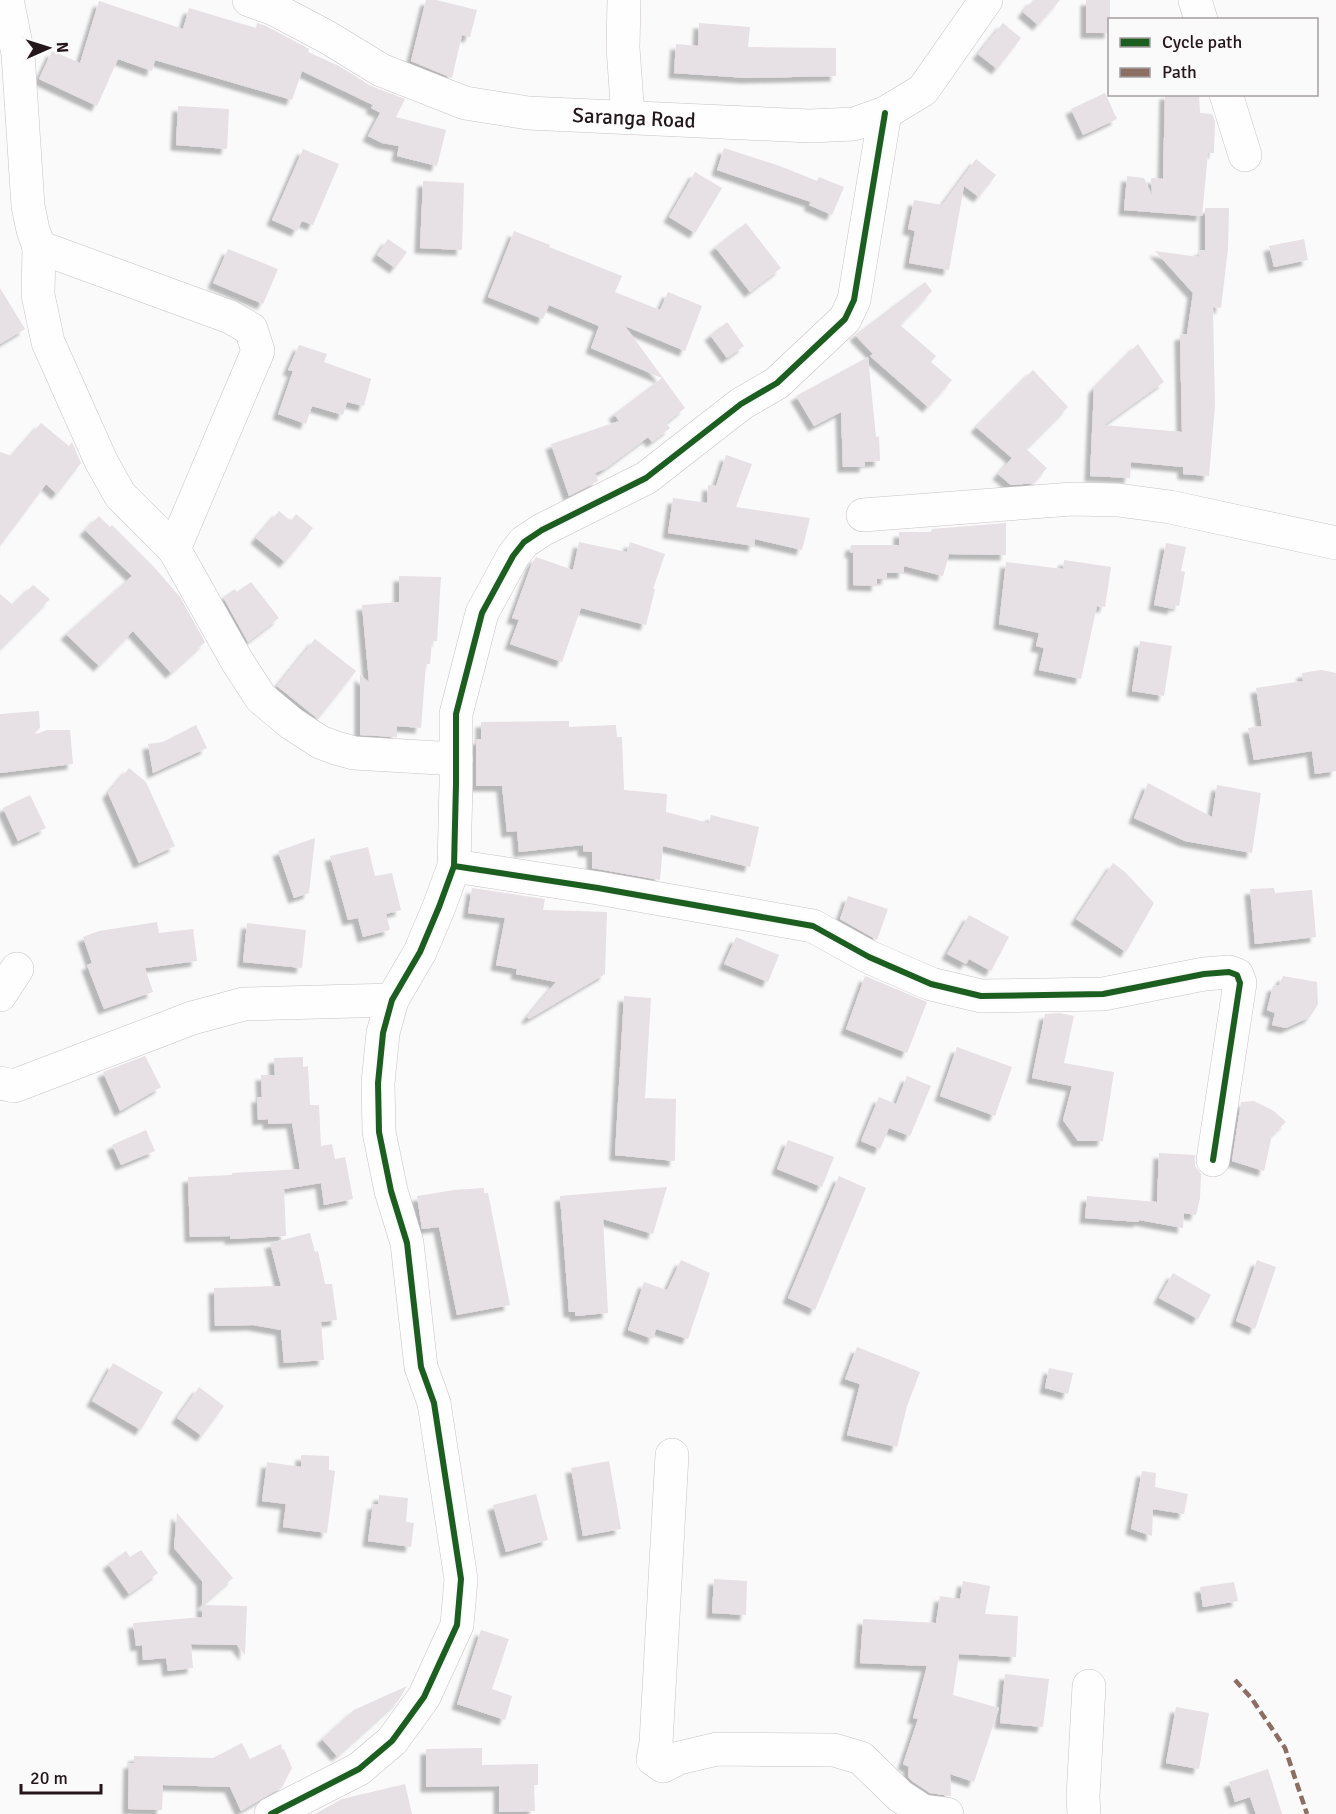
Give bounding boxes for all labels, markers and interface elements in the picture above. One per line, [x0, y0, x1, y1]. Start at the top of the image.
north arrow [18, 18, 78, 78]
legend [1108, 18, 1318, 96]
text: Cycle path [1162, 31, 1242, 53]
text: N [52, 41, 72, 53]
text: Path [1162, 61, 1197, 83]
street label: Saranga Road [572, 102, 696, 134]
scale bar [21, 1757, 100, 1795]
text: 20 m [30, 1767, 68, 1789]

